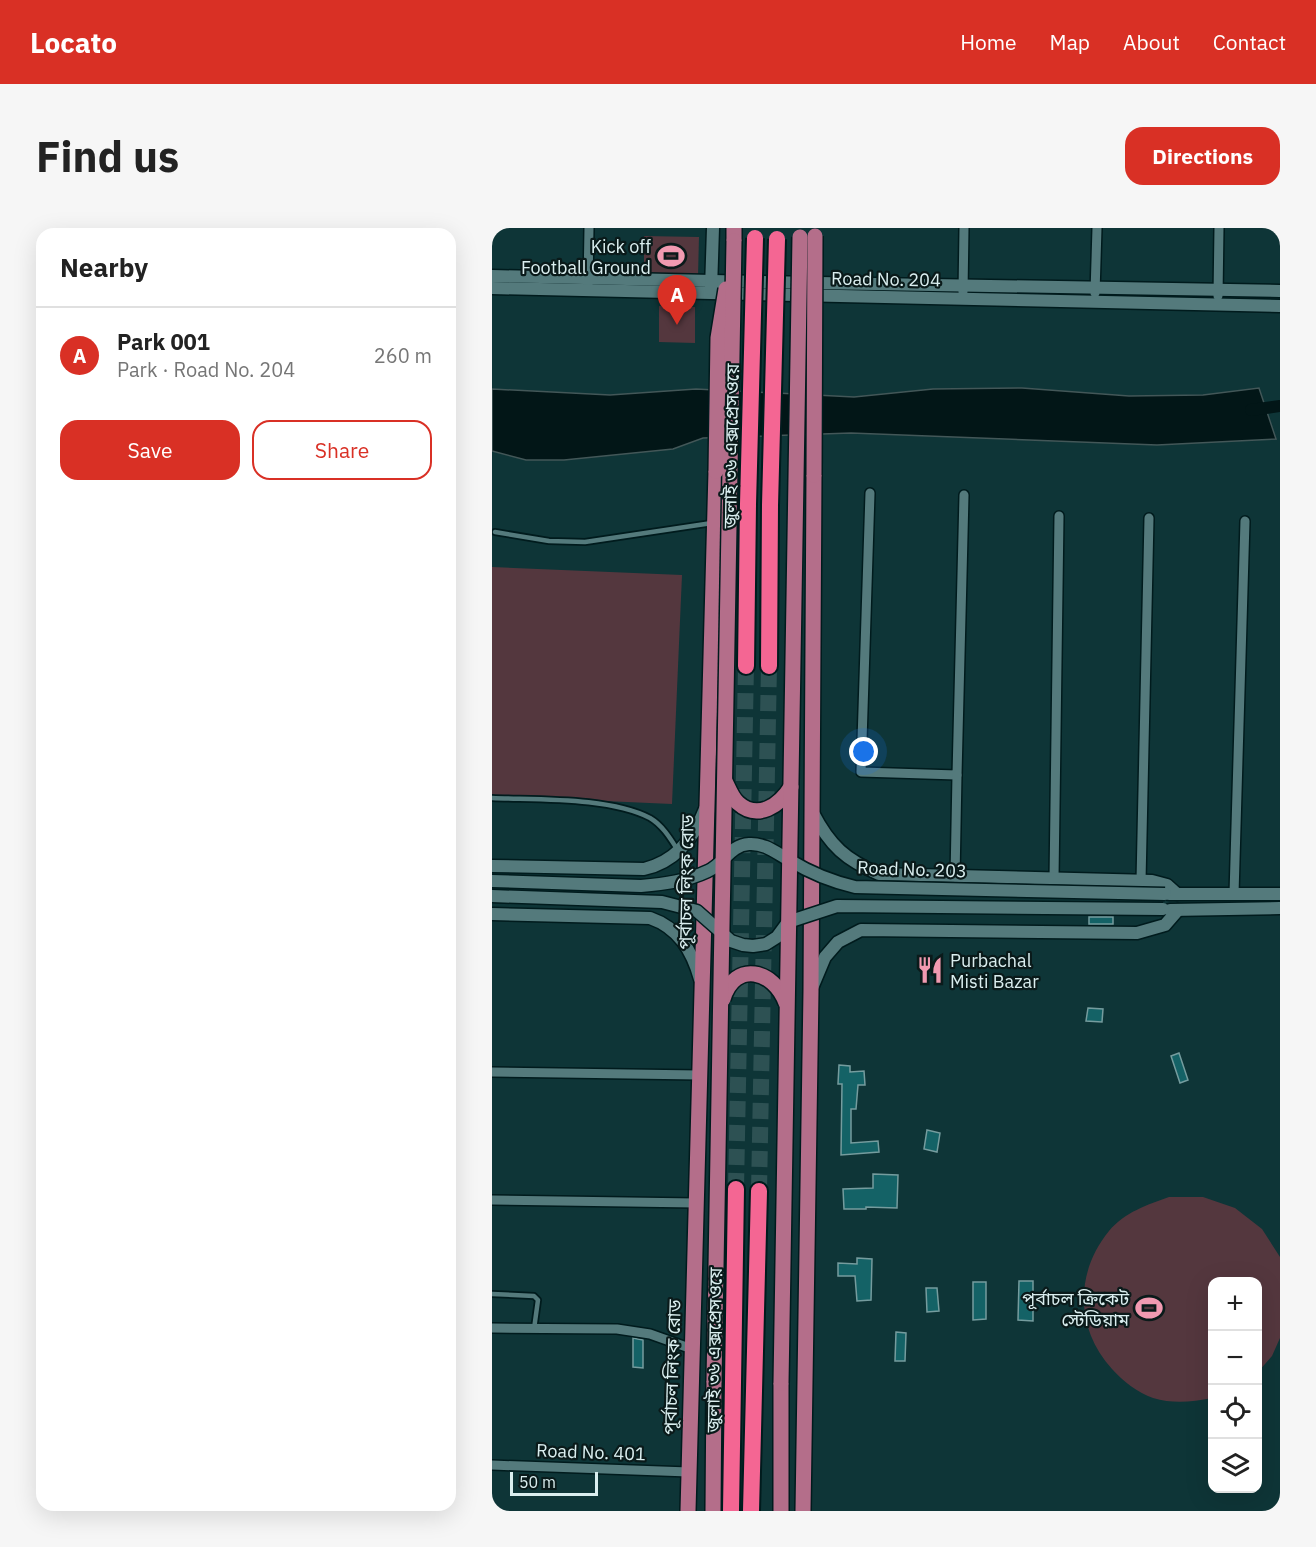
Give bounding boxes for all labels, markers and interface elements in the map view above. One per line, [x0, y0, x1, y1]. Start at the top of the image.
text: Locato [30, 24, 117, 61]
text: Home [960, 28, 1017, 56]
text: Map [1050, 28, 1090, 56]
text: About [1123, 28, 1180, 56]
text: Contact [1213, 28, 1286, 56]
button: Directions [1125, 127, 1280, 185]
text: Find us [36, 129, 179, 184]
place label: Kick off Football Ground [521, 235, 651, 279]
sports icon: Kick off Football Ground [656, 241, 686, 271]
text: Nearby [60, 250, 148, 284]
street label: Road No. 204 [831, 267, 941, 291]
pin: A [658, 276, 696, 325]
text: Park 001 [117, 327, 210, 356]
text: A [73, 342, 86, 369]
text: 260 m [374, 342, 432, 369]
text: Park · Road No. 204 [117, 356, 295, 383]
street label: জুলাই ৩৬ এক্সপ্রেসওয়ে [718, 363, 744, 529]
button: Save [60, 420, 240, 480]
button: Share [252, 420, 432, 480]
your location [849, 737, 878, 766]
street label: পূর্বাচল লিংক রোড [673, 814, 699, 950]
street label: Road No. 203 [857, 856, 967, 882]
place label: Purbachal Misti Bazar [950, 949, 1039, 993]
restaurant icon: Purbachal Misti Bazar [915, 955, 945, 985]
street label: জুলাই ৩৬ এক্সপ্রেসওয়ে [701, 1267, 727, 1433]
map controls [1208, 1277, 1262, 1493]
button: + [1208, 1277, 1262, 1331]
place label: পূর্বাচল ক্রিকেট স্টেডিয়াম [1022, 1287, 1130, 1331]
sports icon: পূর্বাচল ক্রিকেট স্টেডিয়াম [1134, 1293, 1164, 1323]
street label: পূর্বাচল লিংক রোড [658, 1299, 686, 1435]
button: − [1208, 1331, 1262, 1385]
button: locate [1208, 1385, 1262, 1439]
street label: Road No. 401 [536, 1439, 646, 1465]
button: layers [1208, 1439, 1262, 1493]
scale bar [510, 1469, 598, 1496]
text: 50 m [519, 1472, 556, 1492]

